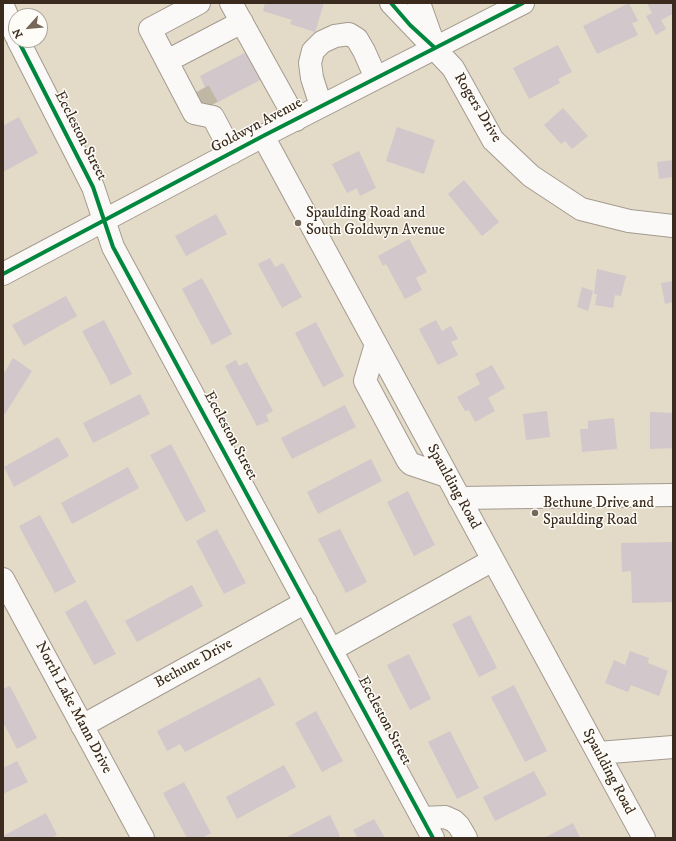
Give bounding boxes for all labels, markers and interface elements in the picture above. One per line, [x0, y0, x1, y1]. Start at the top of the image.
north arrow [8, 8, 48, 48]
text: N [10, 26, 26, 40]
street label: Rogers Drive [449, 70, 505, 146]
street label: Eccleston Street [50, 88, 110, 184]
street label: Goldwyn Avenue [208, 94, 306, 158]
place label: Spaulding Road and South Goldwyn Avenue [306, 205, 445, 240]
marker: Spaulding Road and South Goldwyn Avenue [293, 218, 303, 228]
street label: Eccleston Street [199, 389, 261, 483]
street label: Spaulding Road [422, 441, 484, 533]
place label: Bethune Drive and Spaulding Road [543, 495, 654, 530]
marker: Bethune Drive and Spaulding Road [530, 508, 540, 518]
street label: Bethune Drive [152, 635, 236, 693]
street label: North Lake Mann Drive [31, 639, 115, 777]
street label: Eccleston Street [353, 674, 415, 768]
street label: Spaulding Road [578, 726, 638, 818]

